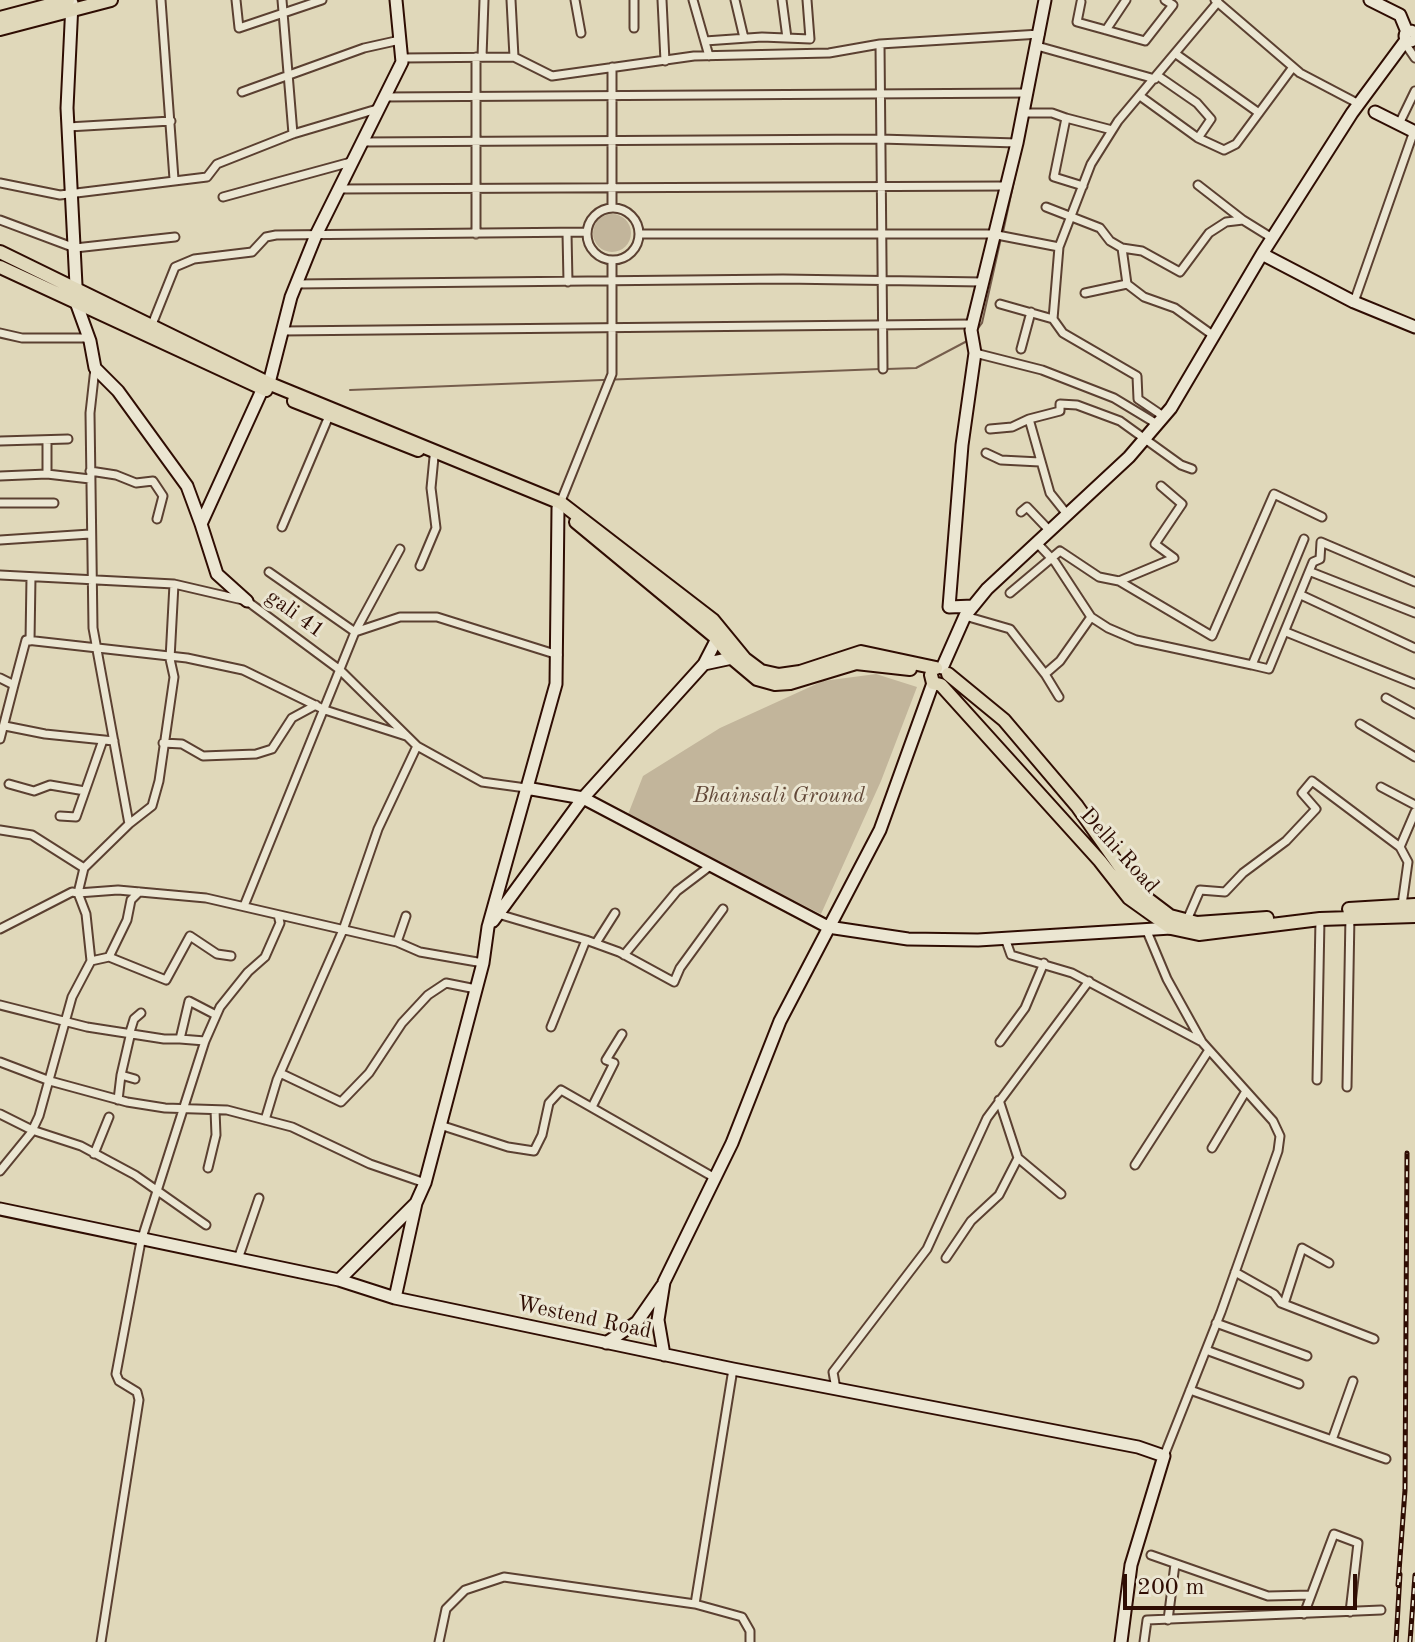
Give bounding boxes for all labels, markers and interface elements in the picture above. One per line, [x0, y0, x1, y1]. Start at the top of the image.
street label: gali 41 [260, 584, 330, 644]
park label: Bhainsali Ground [693, 783, 865, 809]
street label: Delhi Road [1074, 803, 1164, 899]
street label: Westend Road [514, 1291, 654, 1345]
scale bar [1127, 1558, 1361, 1608]
text: 200 m [1137, 1576, 1205, 1600]

